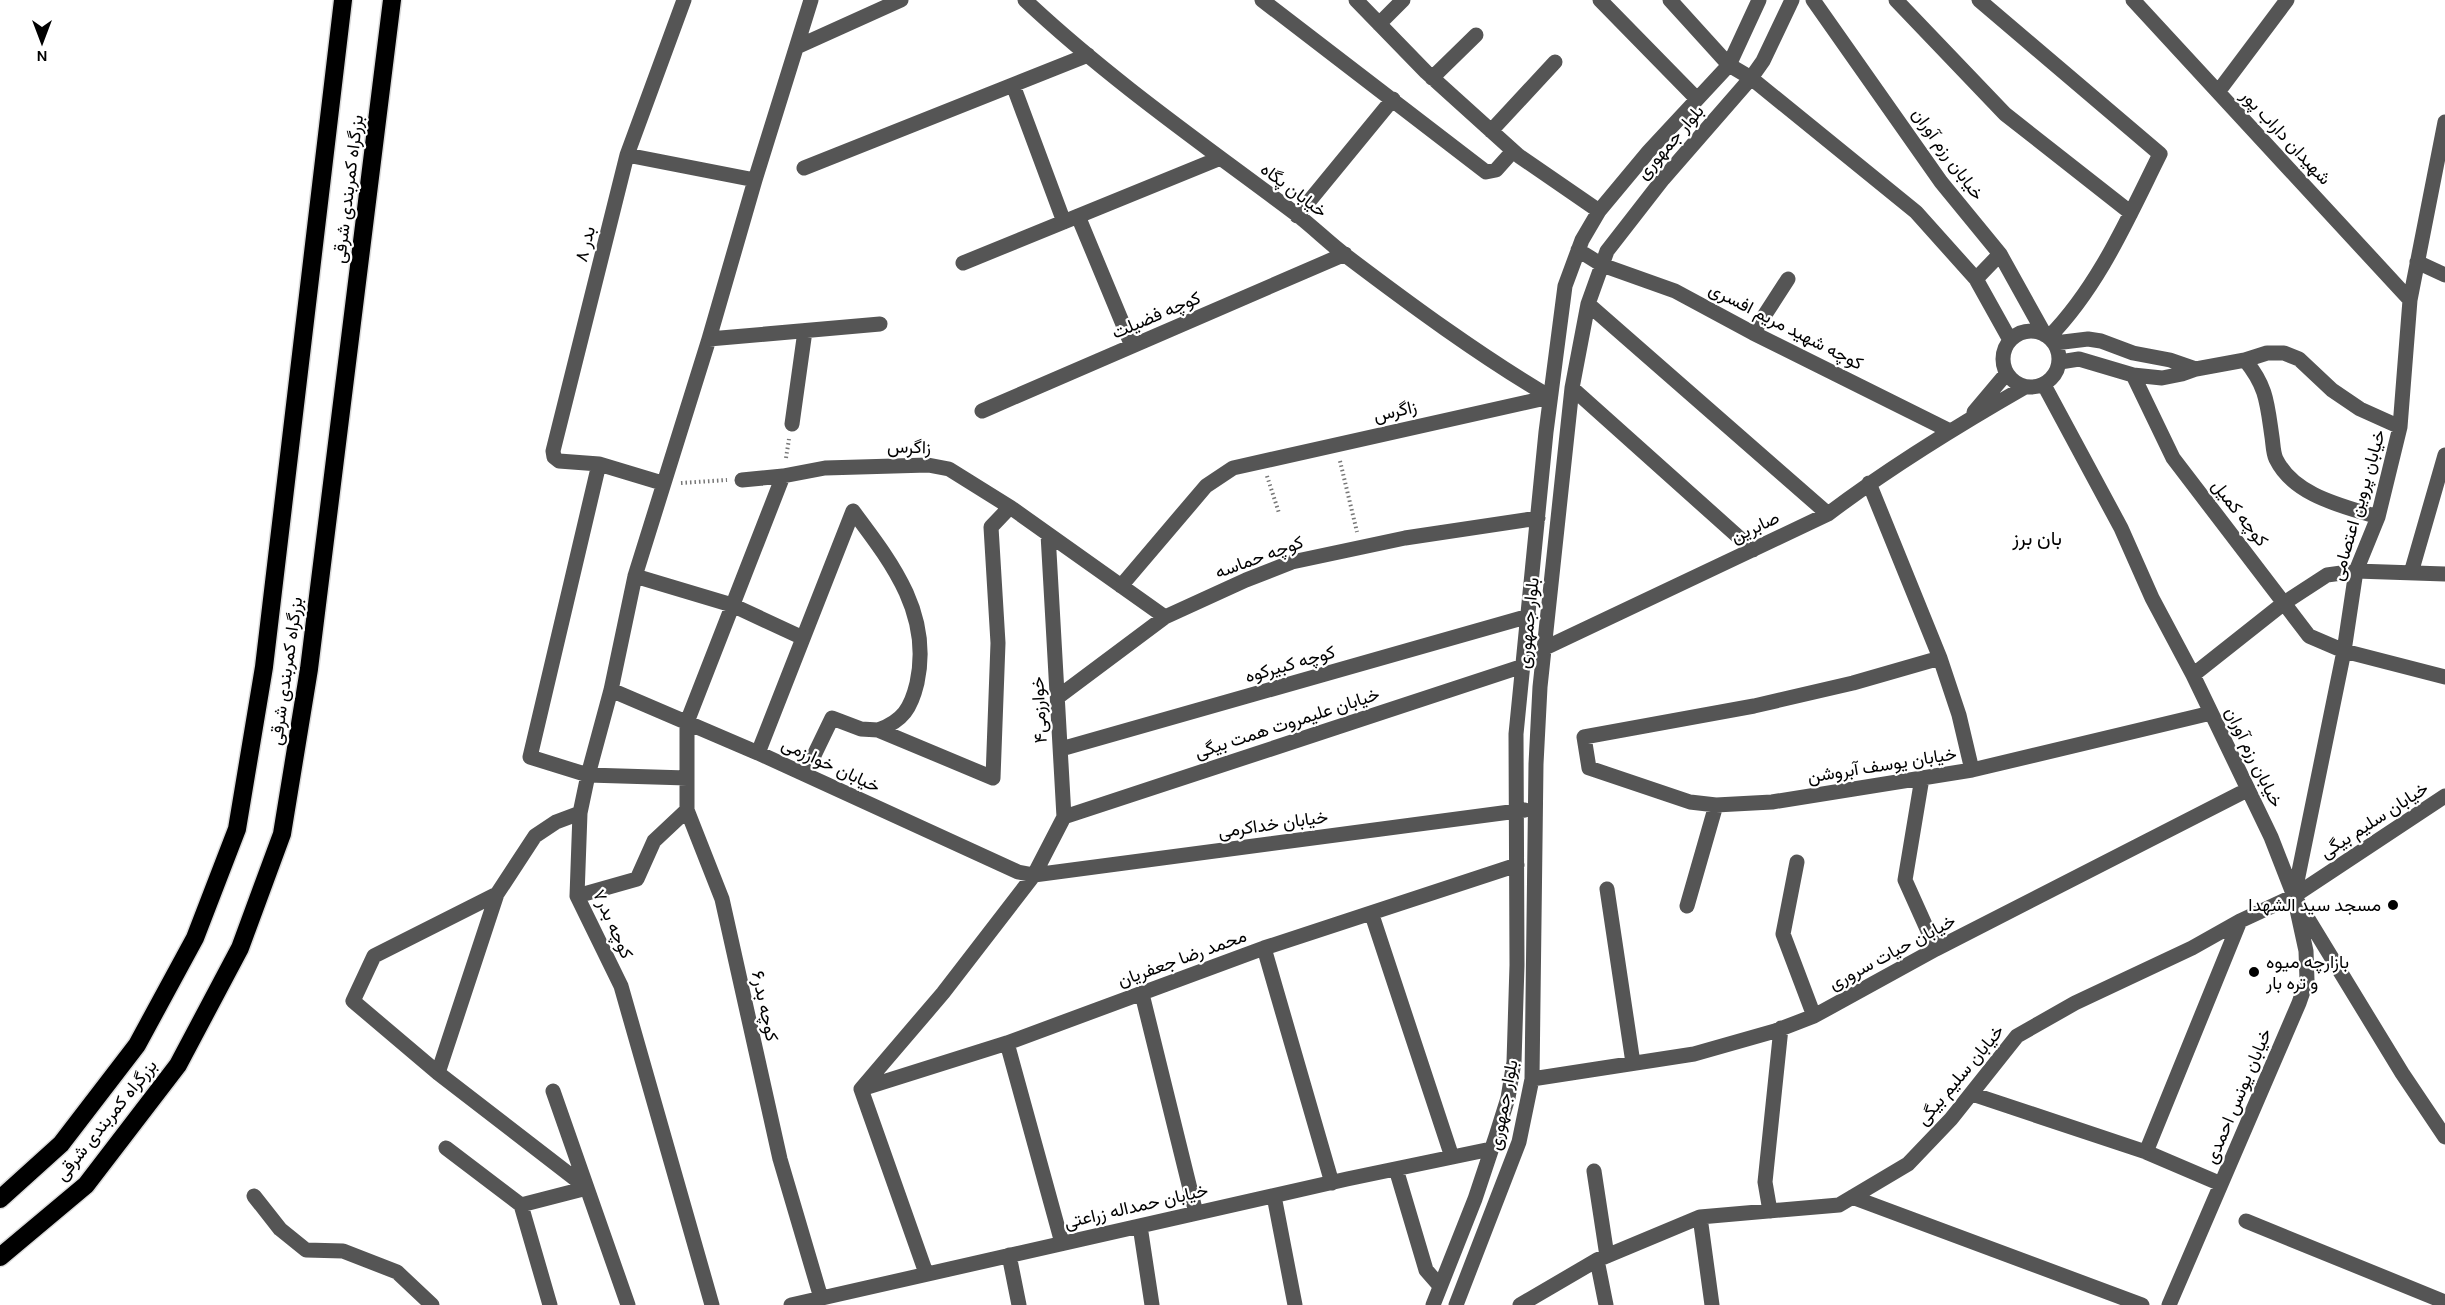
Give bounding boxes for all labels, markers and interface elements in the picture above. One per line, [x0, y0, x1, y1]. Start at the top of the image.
north arrow [12, 12, 72, 72]
text: N [36, 47, 48, 66]
street label: شهیدان داراب پور [2235, 84, 2336, 190]
street label: بلوار جمهوری [1632, 100, 1708, 184]
street label: خیابان رزم آوران [1906, 103, 1989, 205]
street label: بزرگراه کمربندی شرقی [328, 113, 368, 265]
street label: خیابان پگاه [1256, 158, 1332, 223]
street label: بدر ۸ [570, 224, 600, 264]
street label: کوچه شهید مریم افسری [1705, 278, 1867, 375]
street label: کوچه فضیلت [1108, 286, 1204, 344]
street label: زاگرس [1371, 395, 1419, 427]
street label: خیابان پروین اعتصامی [2326, 427, 2391, 583]
street label: زاگرس [887, 436, 931, 458]
street label: کوچه کمیل [2206, 475, 2273, 552]
street label: صابرین [1727, 506, 1783, 548]
district label: بان برز [2011, 527, 2062, 551]
street label: کوچه حماسه [1212, 531, 1306, 584]
street label: بلوار جمهوری [1512, 576, 1544, 670]
street label: بزرگراه کمربندی شرقی [265, 595, 307, 747]
street label: کوچه کبیرکوه [1242, 641, 1338, 688]
street label: خوارزمی۴ [1026, 676, 1052, 744]
street label: خیابان علیمروت همت بیگی [1192, 683, 1382, 763]
street label: خیابان رزم آوران [2219, 703, 2288, 811]
street label: خیابان خوارزمی [778, 733, 884, 797]
street label: خیابان یوسف آبروشن [1806, 742, 1958, 788]
street label: خیابان سلیم بیگی [2316, 777, 2433, 864]
street label: خیابان خداکرمی [1217, 805, 1329, 843]
street label: کوچه بدر۷ [587, 886, 638, 962]
place label: مسجد سید الشهدا [2248, 894, 2381, 916]
marker: مسجد سید الشهدا [2386, 898, 2400, 912]
street label: خیابان حیات سروری [1825, 909, 1959, 995]
street label: محمد رضا جعفریان [1115, 924, 1249, 992]
place label: بازارچه میوه و تره بار [2265, 951, 2349, 994]
marker: بازارچه میوه و تره بار [2247, 965, 2261, 979]
street label: کوچه بدر۶ [746, 969, 783, 1043]
street label: خیابان سلیم بیگی [1912, 1020, 2009, 1130]
street label: خیابان یونس احمدی [2200, 1025, 2276, 1167]
street label: بزرگراه کمربندی شرقی [50, 1055, 162, 1185]
street label: بلوار جمهوری [1483, 1058, 1523, 1152]
street label: خیابان حمداله زراعتی [1062, 1179, 1210, 1233]

